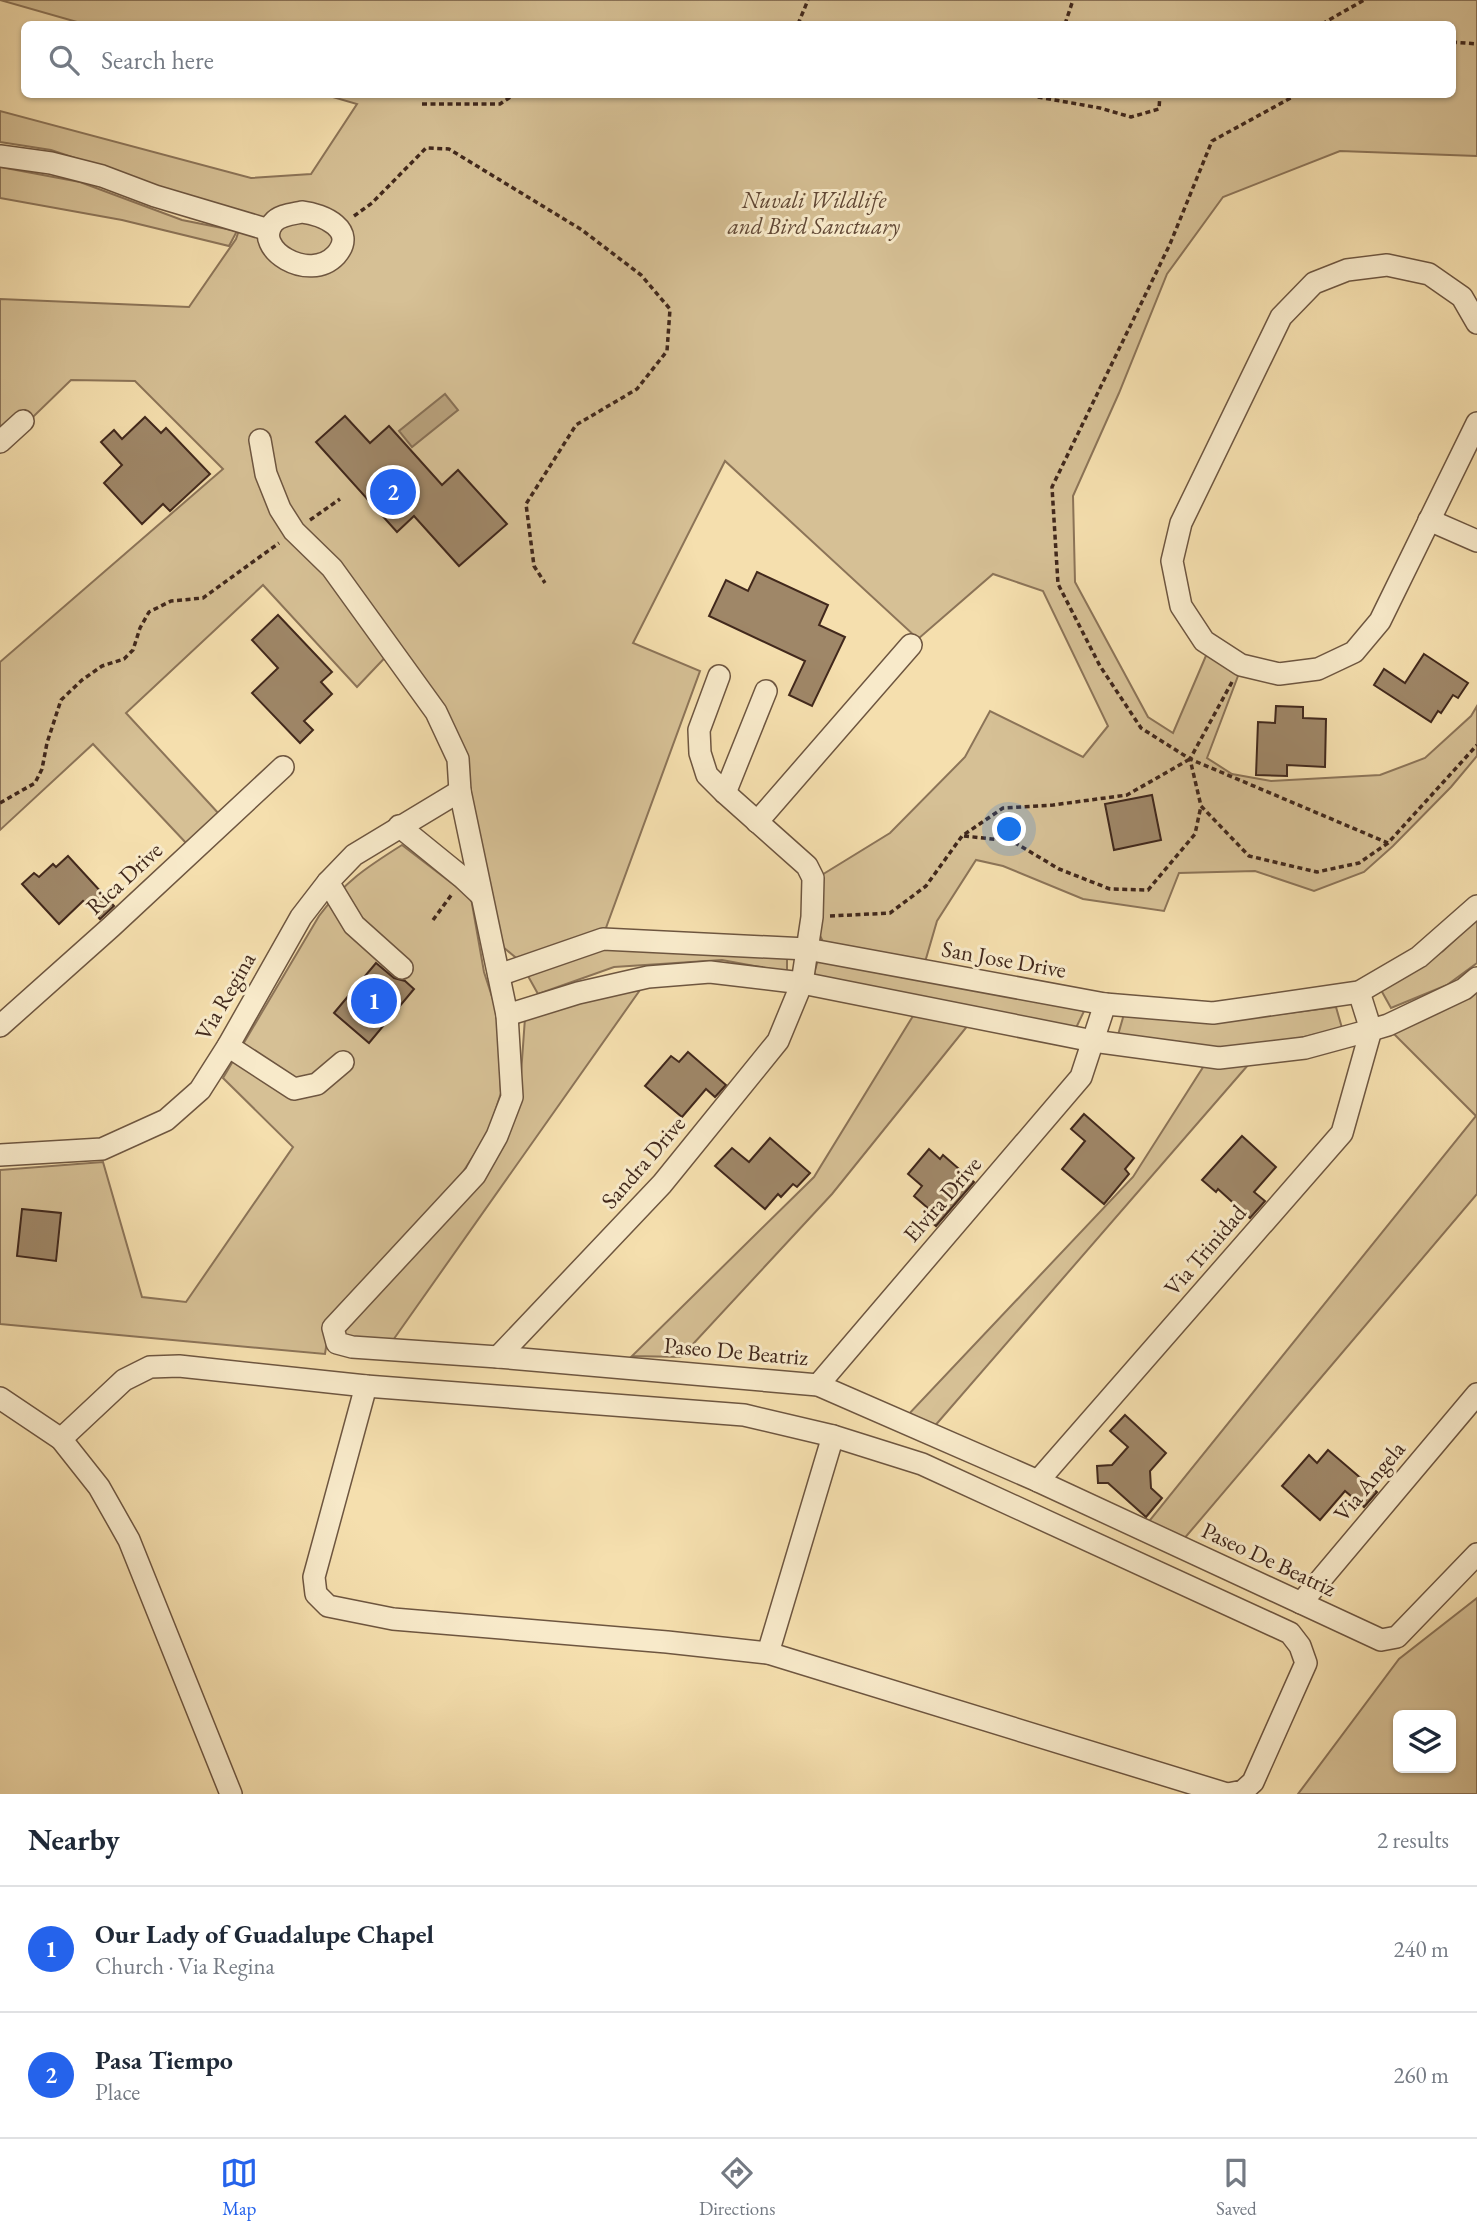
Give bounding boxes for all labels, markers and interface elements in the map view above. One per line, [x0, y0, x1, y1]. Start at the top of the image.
search box [21, 21, 1456, 98]
icon: search [45, 41, 83, 79]
text: Search here [101, 43, 214, 77]
park label: Nuvali Wildlife and Bird Sanctuary [727, 185, 901, 241]
pin: 2 [370, 466, 416, 518]
your location [992, 812, 1026, 846]
street label: Rica Drive [79, 835, 169, 921]
street label: San Jose Drive [939, 933, 1069, 985]
street label: Via Regina [188, 946, 263, 1045]
pin: 1 [351, 975, 397, 1027]
street label: Sandra Drive [594, 1109, 692, 1215]
street label: Elvira Drive [896, 1150, 988, 1248]
street label: Via Trinidad [1157, 1198, 1253, 1302]
street label: Paseo De Beatriz [663, 1330, 810, 1372]
street label: Via Angela [1327, 1434, 1412, 1527]
street label: Paseo De Beatriz [1197, 1515, 1341, 1603]
map controls [1393, 1710, 1456, 1773]
button: layers [1393, 1710, 1456, 1773]
text: Nearby [28, 1820, 120, 1859]
text: 2 results [1377, 1825, 1449, 1855]
text: Our Lady of Guadalupe Chapel [95, 1917, 434, 1951]
text: 1 [45, 1934, 57, 1964]
text: 240 m [1393, 1934, 1449, 1964]
text: Church · Via Regina [95, 1951, 275, 1981]
text: Pasa Tiempo [95, 2043, 233, 2077]
text: 2 [45, 2060, 57, 2090]
text: 260 m [1393, 2060, 1449, 2090]
text: Place [95, 2077, 140, 2107]
tab: Map [220, 2154, 258, 2221]
tab: Directions [699, 2154, 775, 2221]
tab: Saved [1216, 2154, 1257, 2221]

